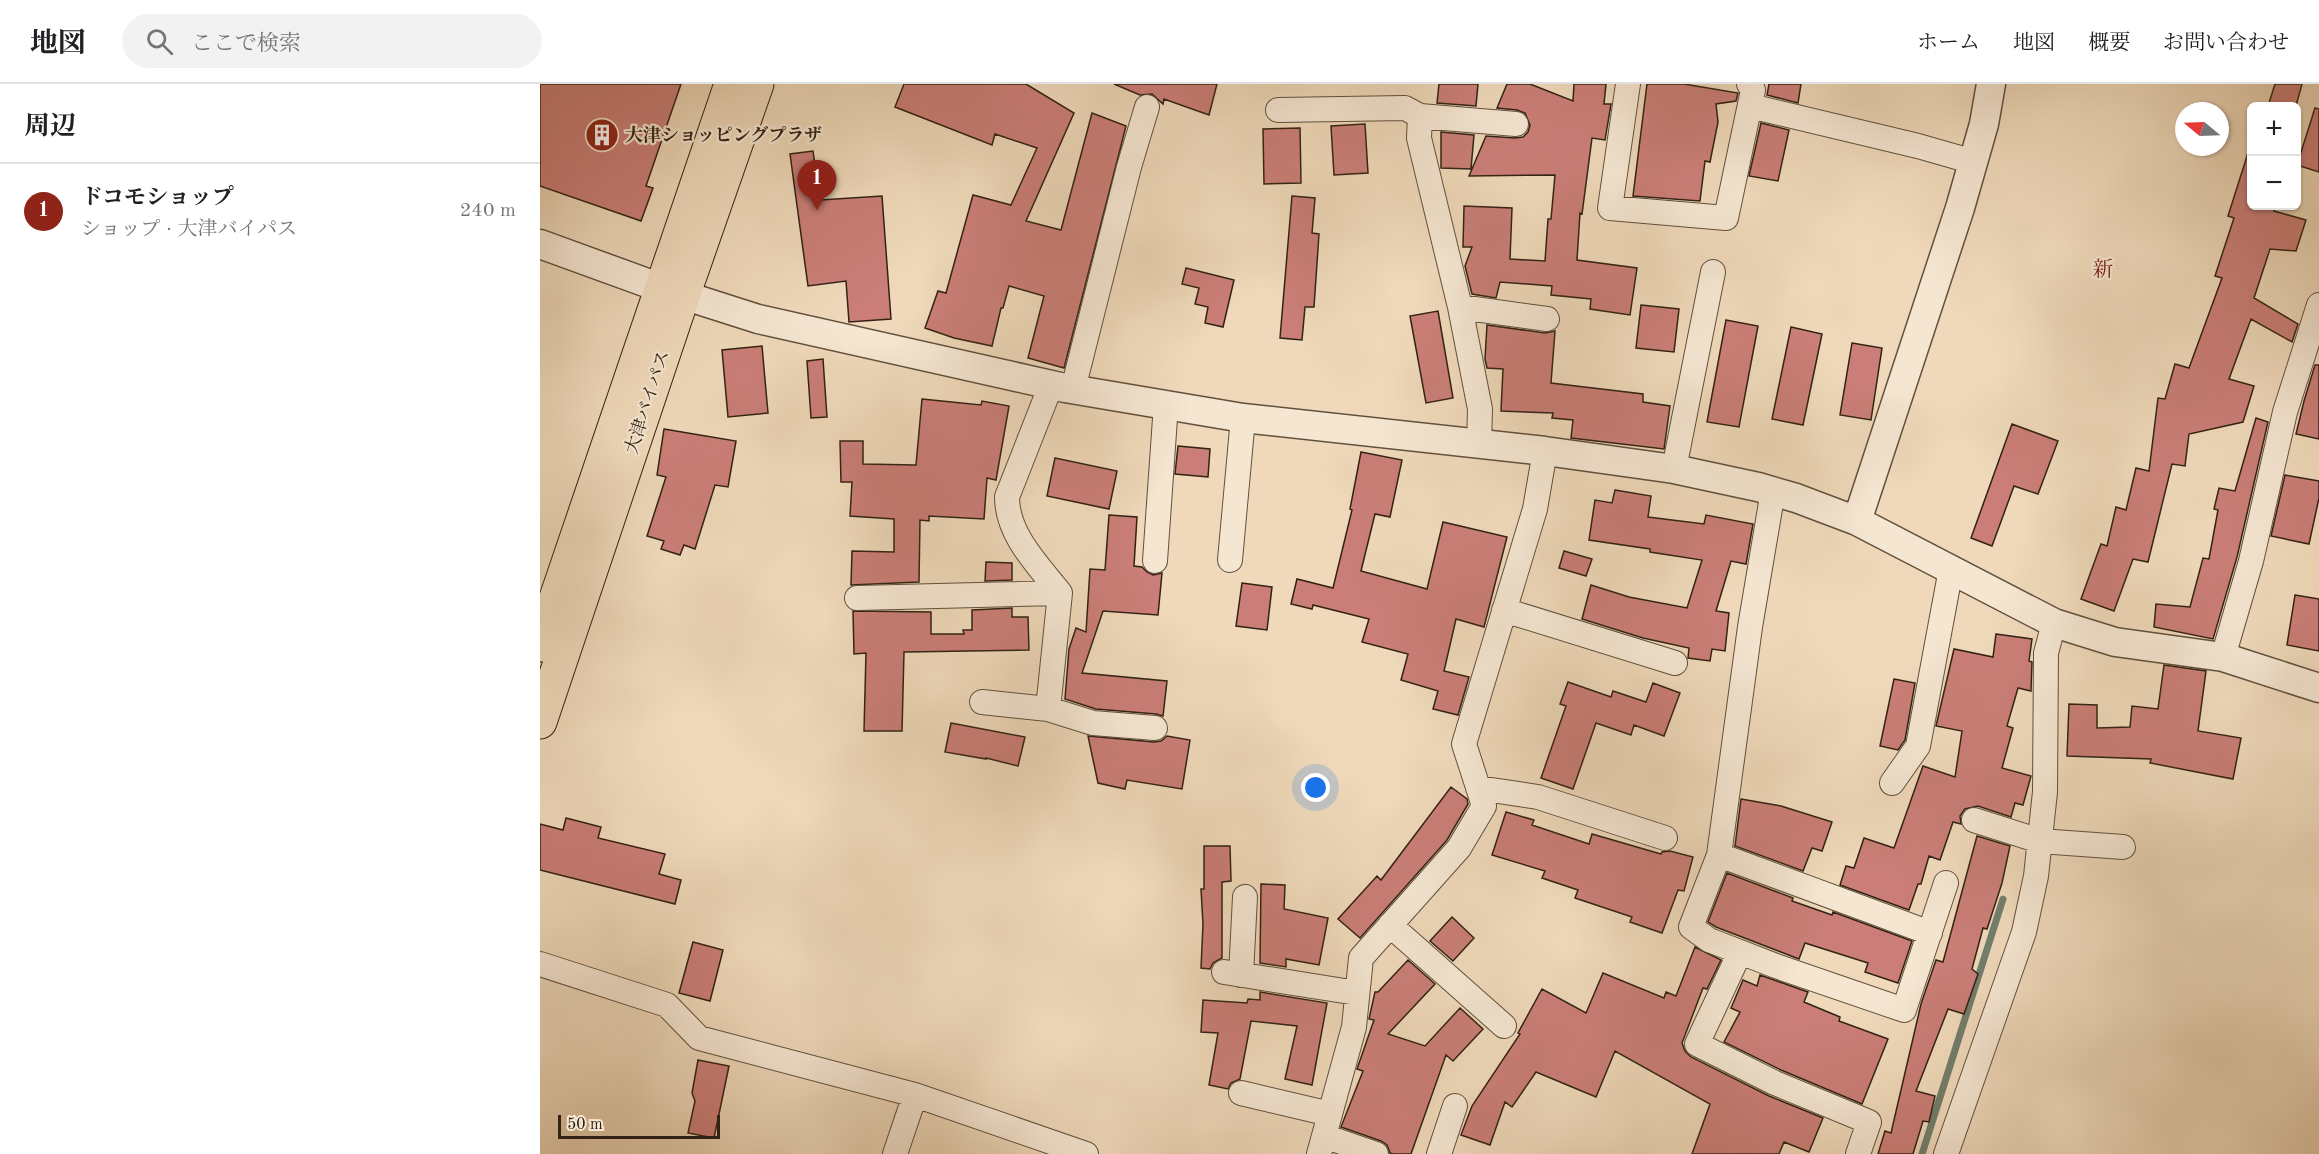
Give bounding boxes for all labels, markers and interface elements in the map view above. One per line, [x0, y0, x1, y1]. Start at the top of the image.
search box [122, 14, 542, 68]
icon: search [143, 25, 176, 58]
text: 地図 [30, 31, 86, 59]
text: ここで検索 [191, 33, 301, 55]
text: ホーム [1917, 33, 1980, 54]
text: 地図 [2013, 33, 2055, 54]
text: 概要 [2088, 33, 2130, 54]
text: お問い合わせ [2163, 33, 2289, 54]
north arrow [2175, 102, 2229, 156]
map controls [2247, 102, 2301, 210]
button: + [2247, 102, 2301, 156]
text: 周辺 [24, 114, 76, 140]
building icon: 大津ショッピングプラザ [584, 117, 620, 153]
place label: 大津ショッピングプラザ [625, 125, 822, 145]
button: − [2247, 156, 2301, 210]
pin: 1 [798, 160, 836, 210]
text: ドコモショップ [81, 187, 234, 209]
text: 1 [38, 201, 49, 221]
text: 240 m [460, 201, 516, 221]
text: ショップ · 大津バイパス [81, 220, 297, 240]
district label: 新 [2093, 258, 2114, 281]
street label: 大津バイパス [621, 348, 673, 456]
your location [1301, 773, 1330, 802]
scale bar [558, 1112, 720, 1140]
text: 50 m [567, 1117, 603, 1133]

